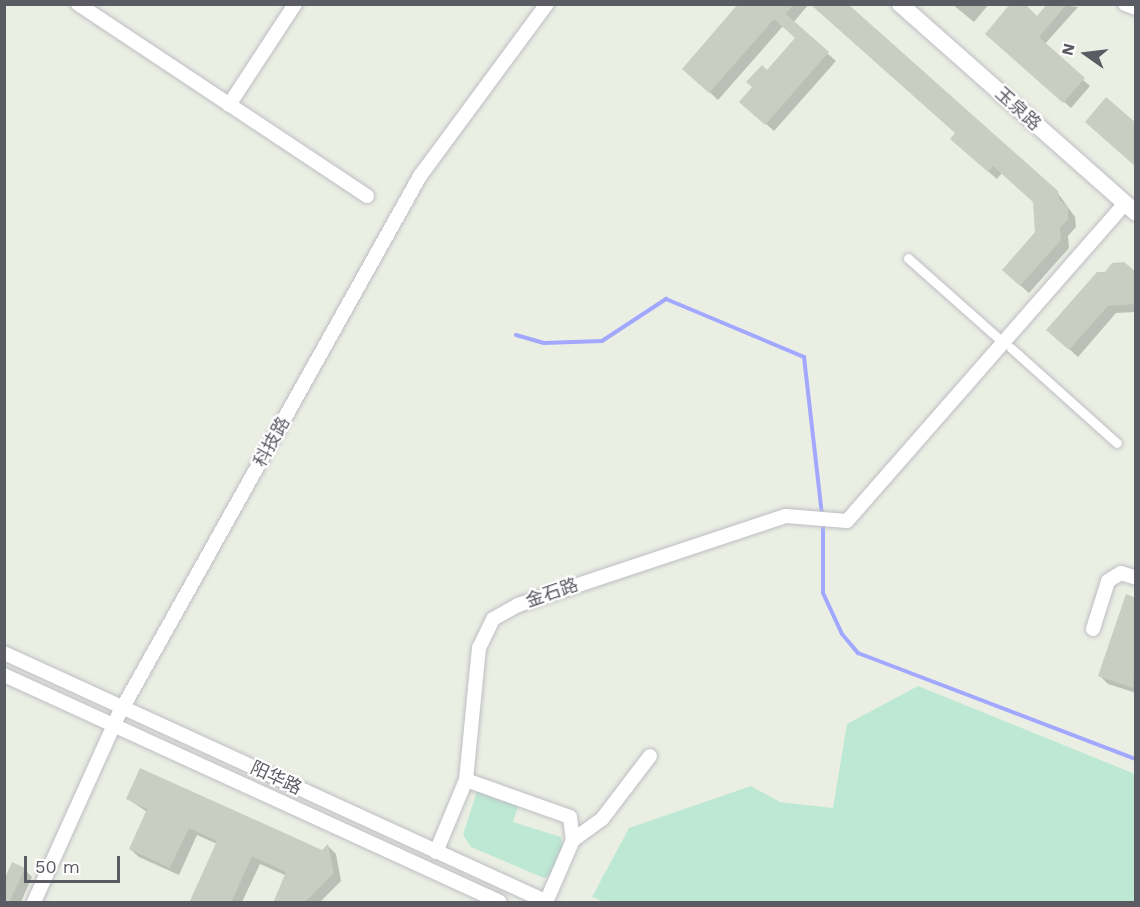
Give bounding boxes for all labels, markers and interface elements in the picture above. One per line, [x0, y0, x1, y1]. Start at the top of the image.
north arrow [1056, 24, 1116, 84]
text: N [1057, 41, 1079, 58]
street label: 玉泉路 [991, 83, 1045, 135]
street label: 科技路 [249, 413, 295, 471]
street label: 金石路 [523, 574, 581, 612]
street label: 阳华路 [247, 757, 305, 799]
scale bar [27, 844, 123, 882]
text: 50 m [35, 856, 80, 877]

